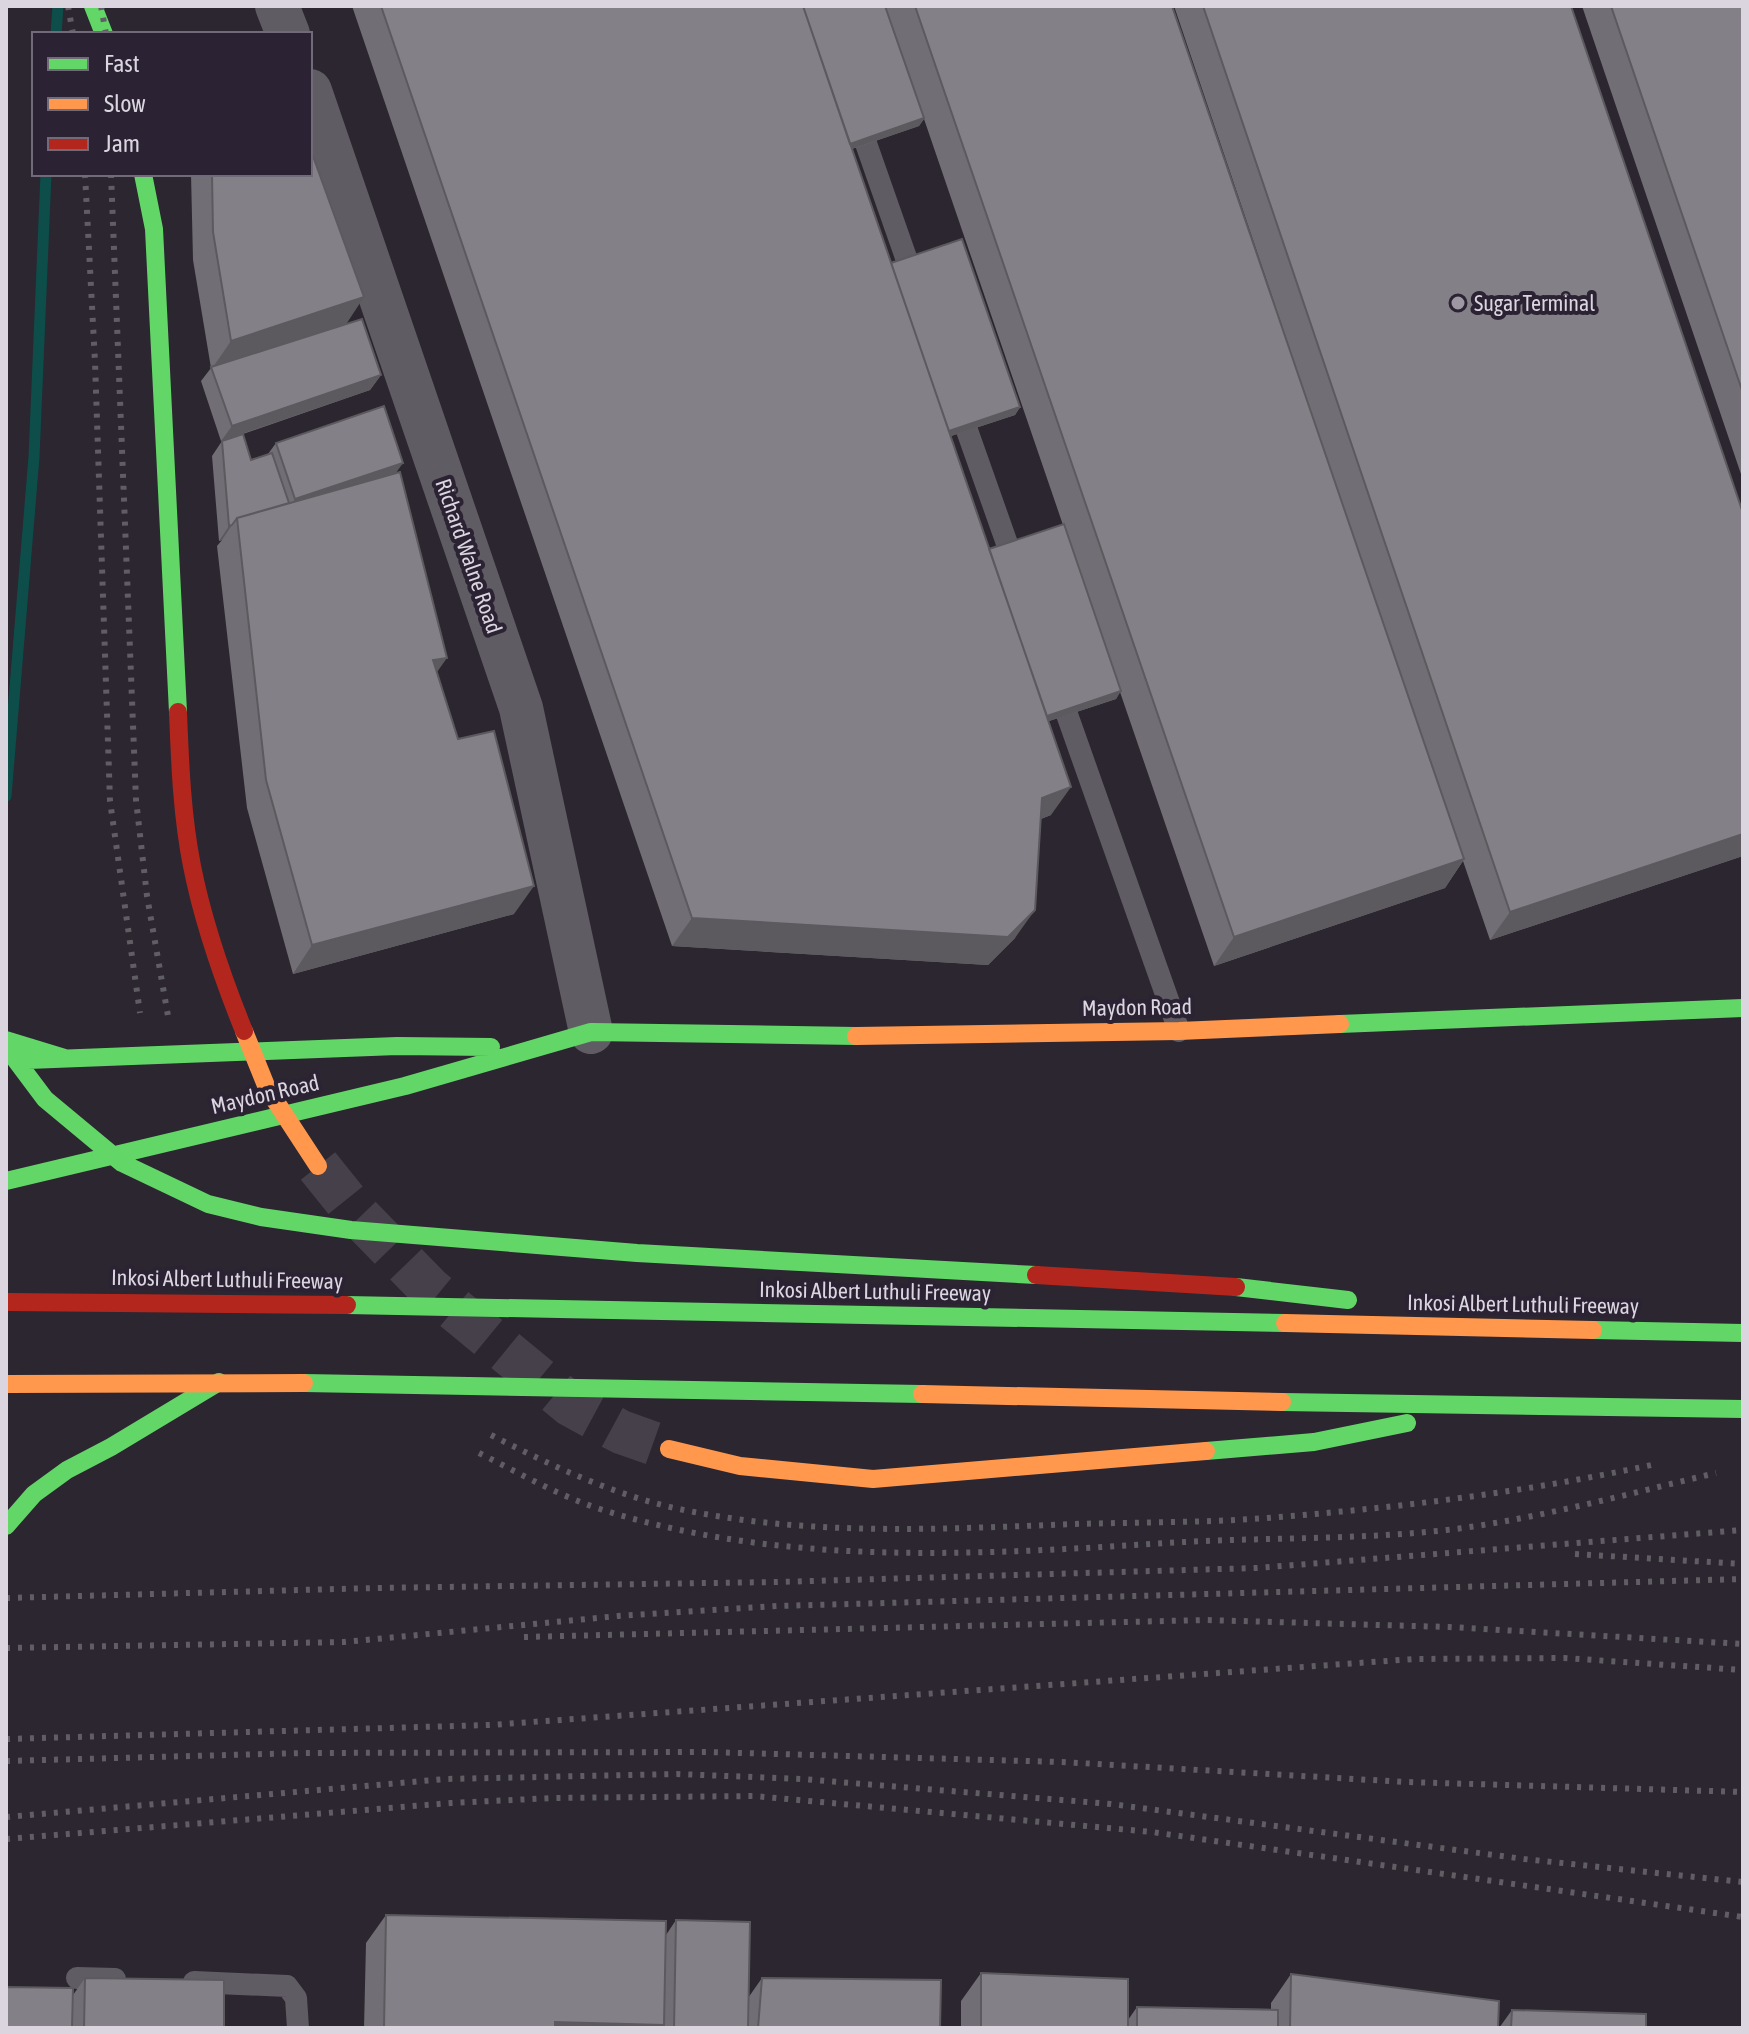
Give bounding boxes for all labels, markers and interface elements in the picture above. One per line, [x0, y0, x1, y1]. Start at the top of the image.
legend [32, 32, 312, 176]
text: Fast [104, 50, 140, 77]
text: Slow [104, 90, 146, 117]
text: Jam [104, 130, 140, 157]
place label: Sugar Terminal [1474, 290, 1595, 316]
marker: Sugar Terminal [1449, 294, 1467, 312]
street label: Richard Walne Road [430, 475, 508, 637]
street label: Maydon Road [1082, 993, 1192, 1021]
street label: Maydon Road [208, 1069, 322, 1119]
street label: Inkosi Albert Luthuli Freeway [111, 1264, 343, 1294]
street label: Inkosi Albert Luthuli Freeway [759, 1276, 991, 1306]
street label: Inkosi Albert Luthuli Freeway [1407, 1289, 1639, 1319]

